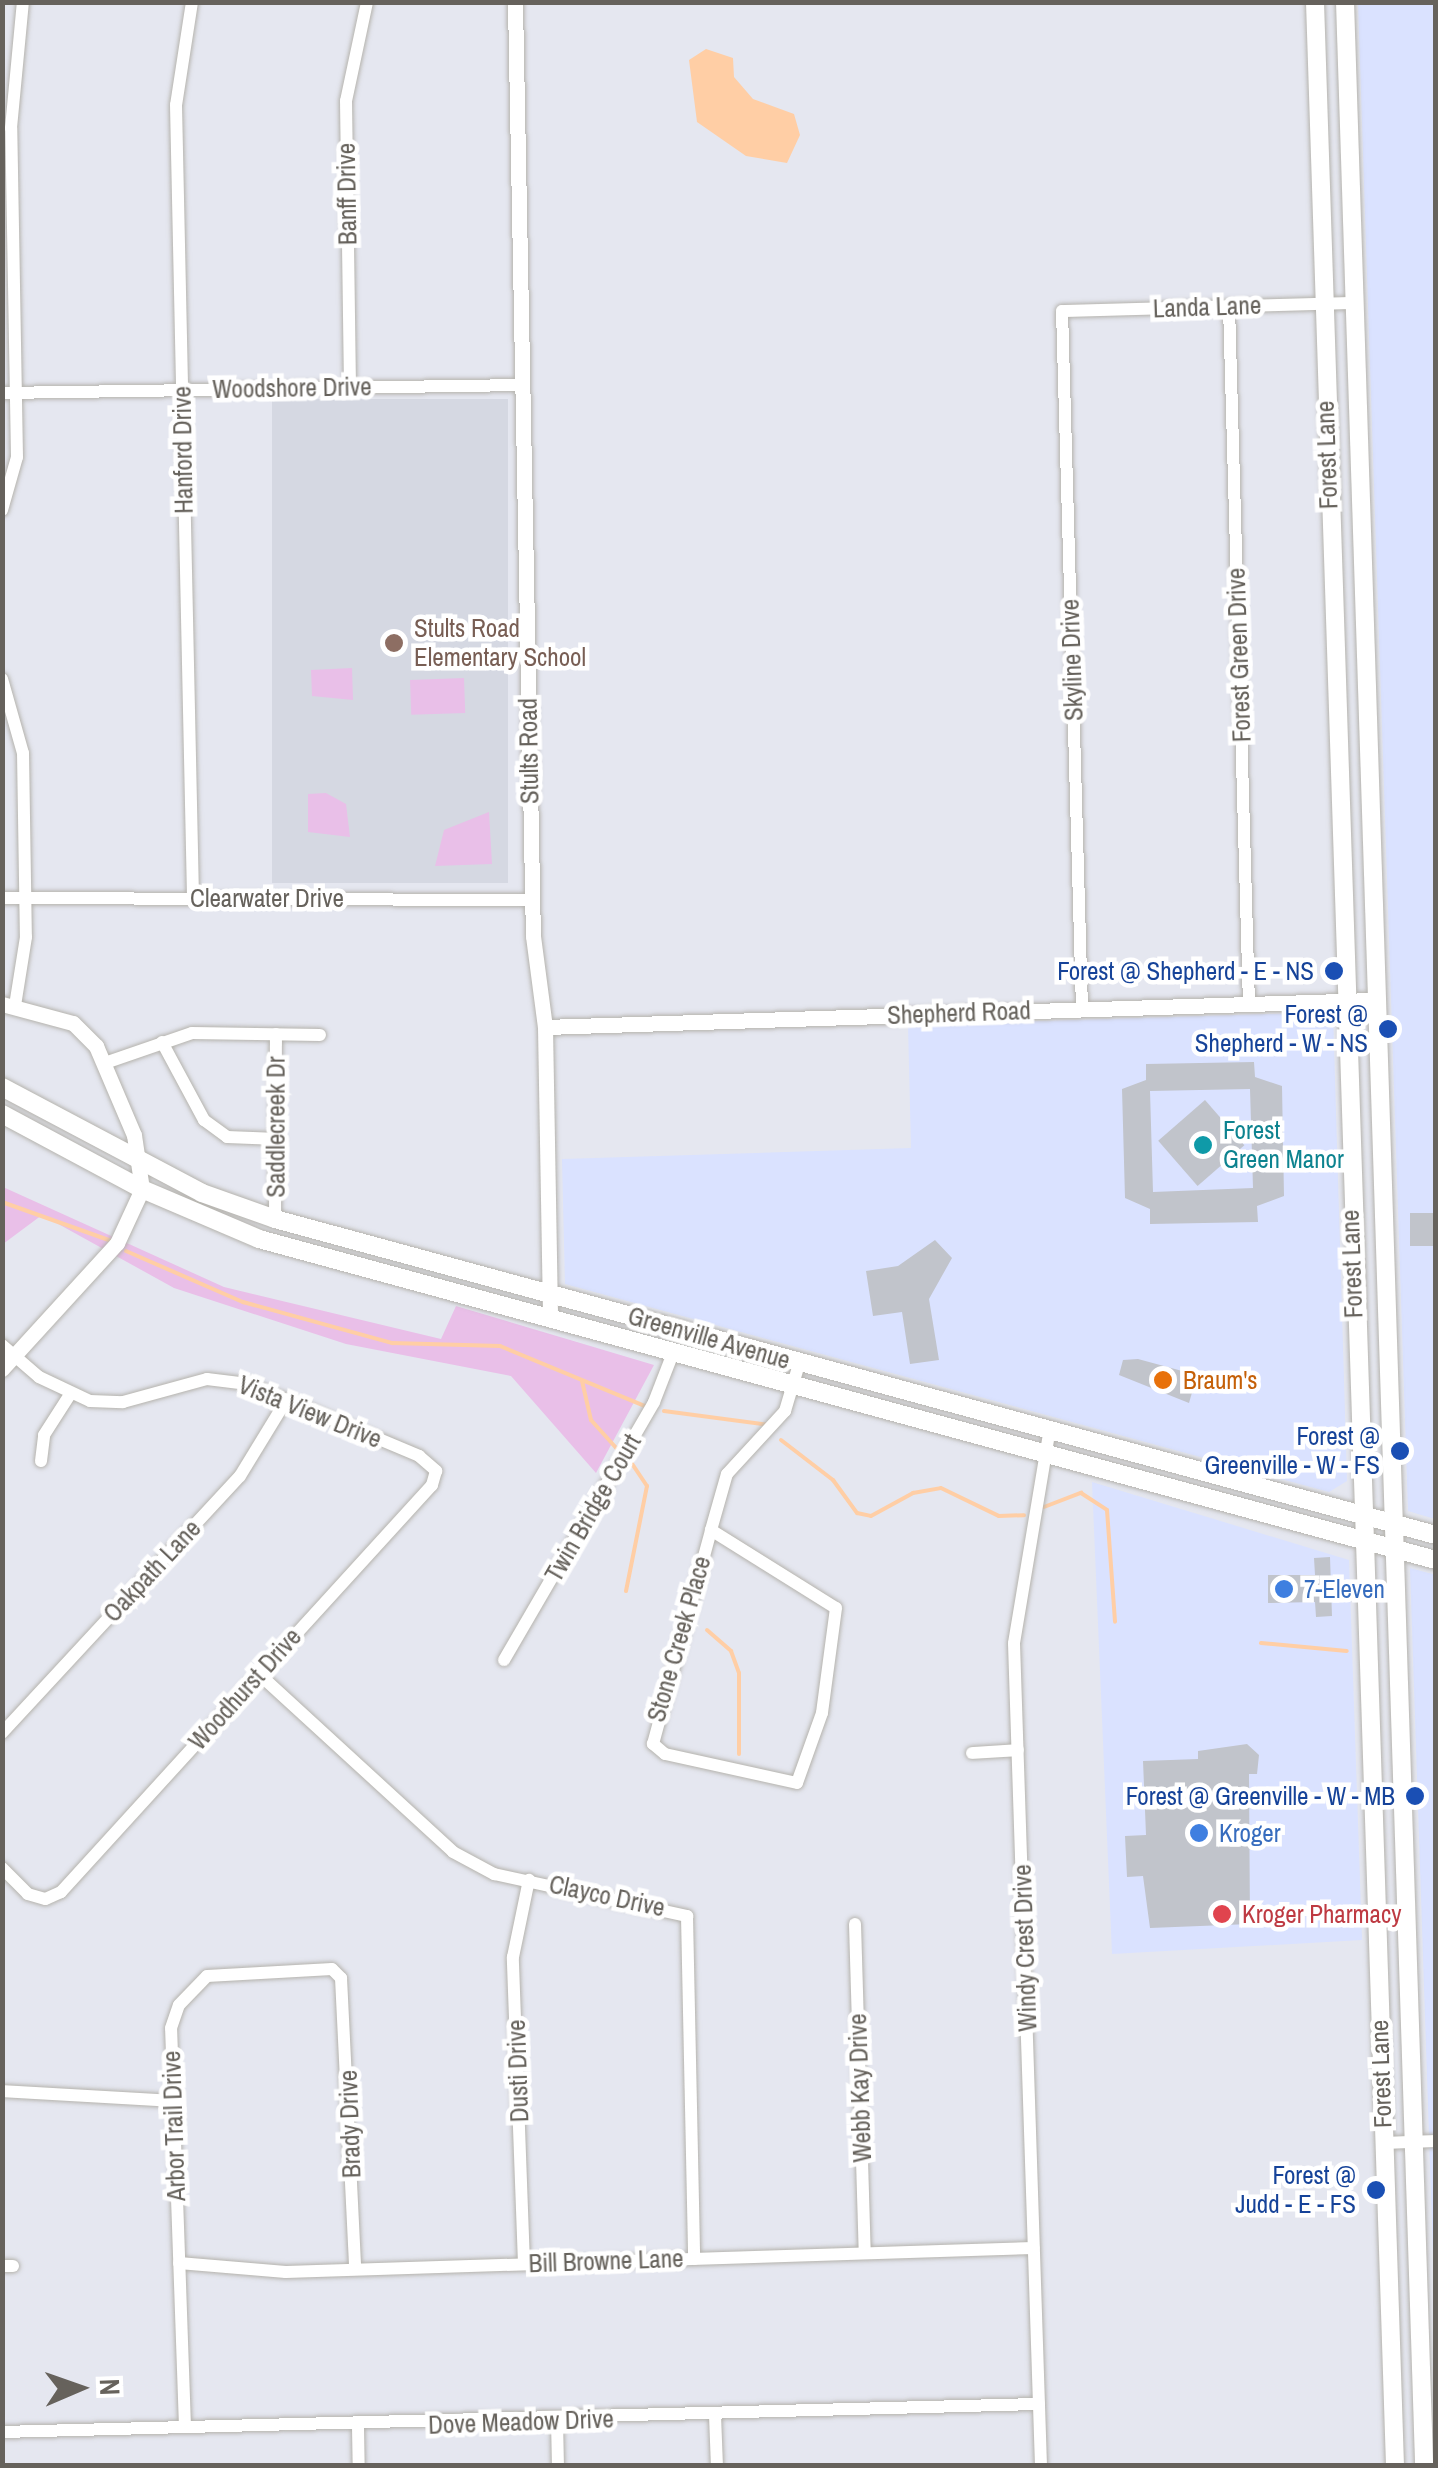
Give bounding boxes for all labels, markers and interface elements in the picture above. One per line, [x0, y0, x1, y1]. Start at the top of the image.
street label: Banff Drive [331, 143, 363, 245]
street label: Landa Lane [1152, 290, 1262, 324]
street label: Woodshore Drive [212, 372, 372, 404]
street label: Hanford Drive [167, 386, 199, 514]
street label: Forest Lane [1310, 400, 1344, 510]
street label: Forest Green Drive [1221, 567, 1257, 743]
street label: Skyline Drive [1055, 599, 1089, 721]
place label: Stults Road Elementary School [414, 614, 586, 673]
marker: Stults Road Elementary School [383, 632, 405, 654]
street label: Stults Road [513, 698, 545, 804]
street label: Clearwater Drive [190, 883, 344, 913]
place label: Forest @ Shepherd - E - NS [1057, 956, 1314, 986]
marker: Forest @ Shepherd - E - NS [1323, 960, 1345, 982]
street label: Shepherd Road [887, 996, 1031, 1030]
place label: Forest @ Shepherd - W - NS [1195, 1000, 1368, 1059]
marker: Forest @ Shepherd - W - NS [1377, 1018, 1399, 1040]
street label: Saddlecreek Dr [261, 1056, 291, 1198]
place label: Forest Green Manor [1223, 1116, 1344, 1175]
marker: Forest Green Manor [1192, 1134, 1214, 1156]
street label: Forest Lane [1335, 1209, 1369, 1319]
street label: Greenville Avenue [624, 1300, 794, 1376]
place label: Braum's [1183, 1365, 1258, 1395]
marker: Braum's [1152, 1369, 1174, 1391]
street label: Vista View Drive [234, 1370, 386, 1454]
place label: Forest @ Greenville - W - FS [1205, 1422, 1380, 1481]
street label: Twin Bridge Court [539, 1429, 647, 1587]
marker: Forest @ Greenville - W - FS [1389, 1440, 1411, 1462]
street label: Oakpath Lane [97, 1514, 207, 1628]
street label: Stone Creek Place [641, 1553, 717, 1725]
place label: 7-Eleven [1304, 1574, 1385, 1604]
marker: 7-Eleven [1273, 1578, 1295, 1600]
street label: Woodhurst Drive [183, 1622, 307, 1756]
place label: Forest @ Greenville - W - MB [1126, 1781, 1395, 1811]
marker: Forest @ Greenville - W - MB [1404, 1785, 1426, 1807]
place label: Kroger [1219, 1818, 1281, 1848]
marker: Kroger [1188, 1822, 1210, 1844]
street label: Windy Crest Drive [1007, 1864, 1043, 2032]
street label: Clayco Drive [547, 1869, 667, 1923]
place label: Kroger Pharmacy [1242, 1899, 1401, 1929]
marker: Kroger Pharmacy [1211, 1903, 1233, 1925]
street label: Webb Kay Drive [842, 2013, 878, 2163]
street label: Dusti Drive [501, 2019, 535, 2123]
street label: Forest Lane [1364, 2019, 1398, 2129]
street label: Arbor Trail Drive [156, 2050, 192, 2202]
street label: Brady Drive [333, 2069, 367, 2179]
place label: Forest @ Judd - E - FS [1235, 2161, 1356, 2220]
marker: Forest @ Judd - E - FS [1365, 2179, 1387, 2201]
street label: Bill Browne Lane [528, 2243, 684, 2279]
north arrow [30, 2338, 130, 2438]
text: N [91, 2378, 129, 2396]
street label: Dove Meadow Drive [428, 2404, 614, 2440]

